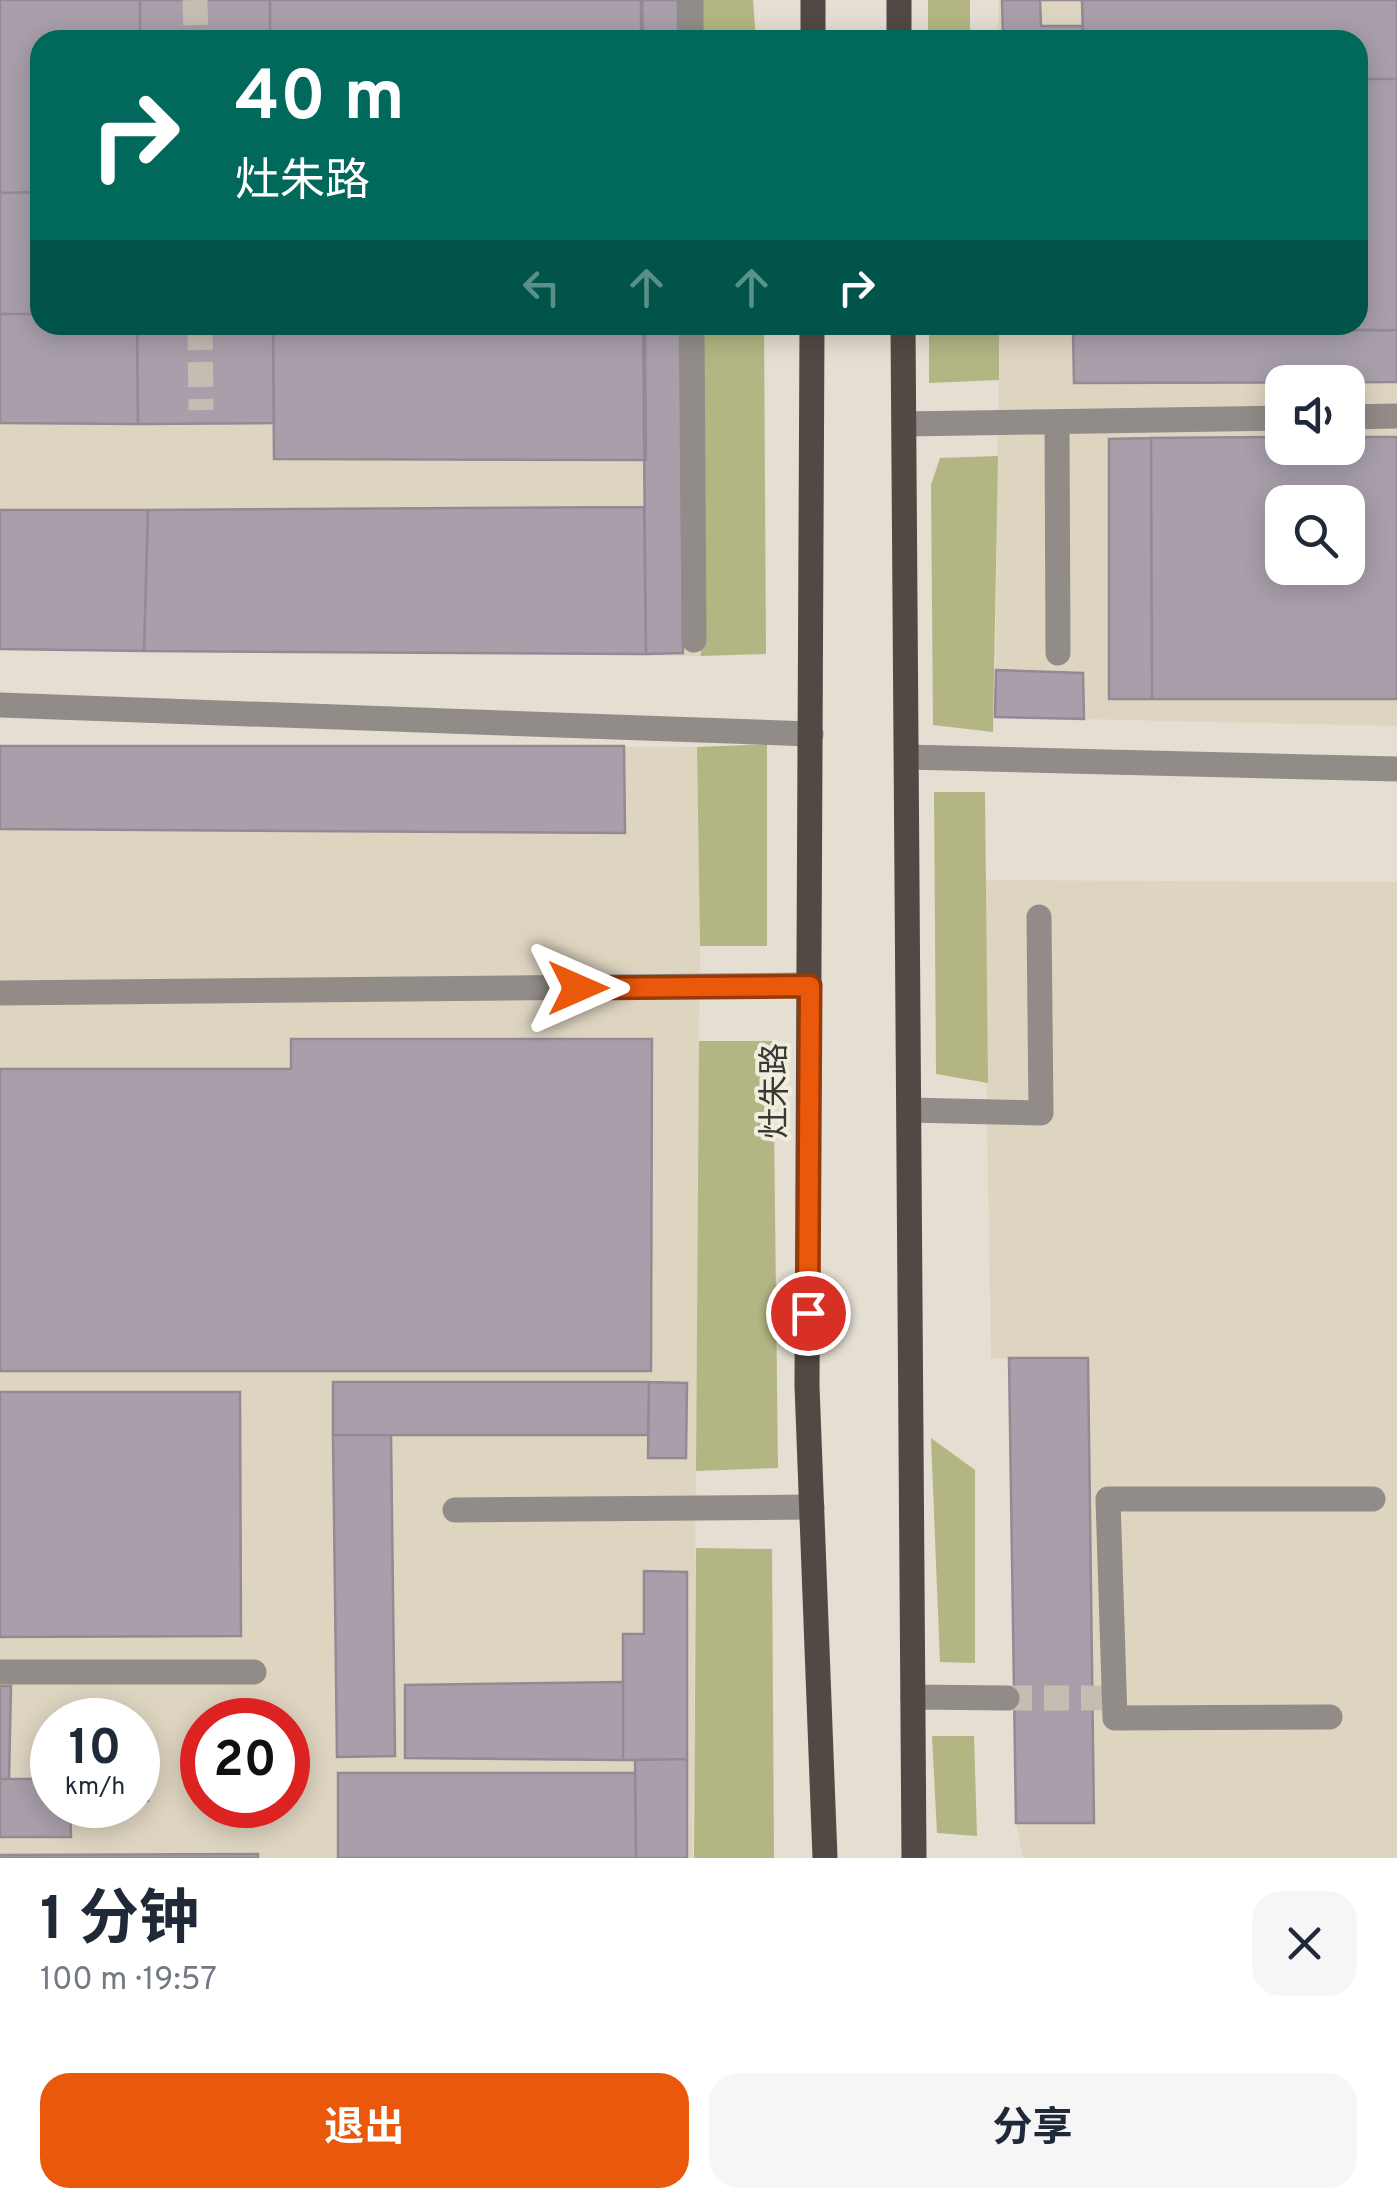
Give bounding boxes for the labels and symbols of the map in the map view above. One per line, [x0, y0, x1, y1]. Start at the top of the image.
position arrow [526, 936, 630, 1040]
street label: 灶朱路 [757, 1043, 797, 1139]
pin [766, 1271, 851, 1356]
speed limit sign: 20 [180, 1698, 310, 1828]

